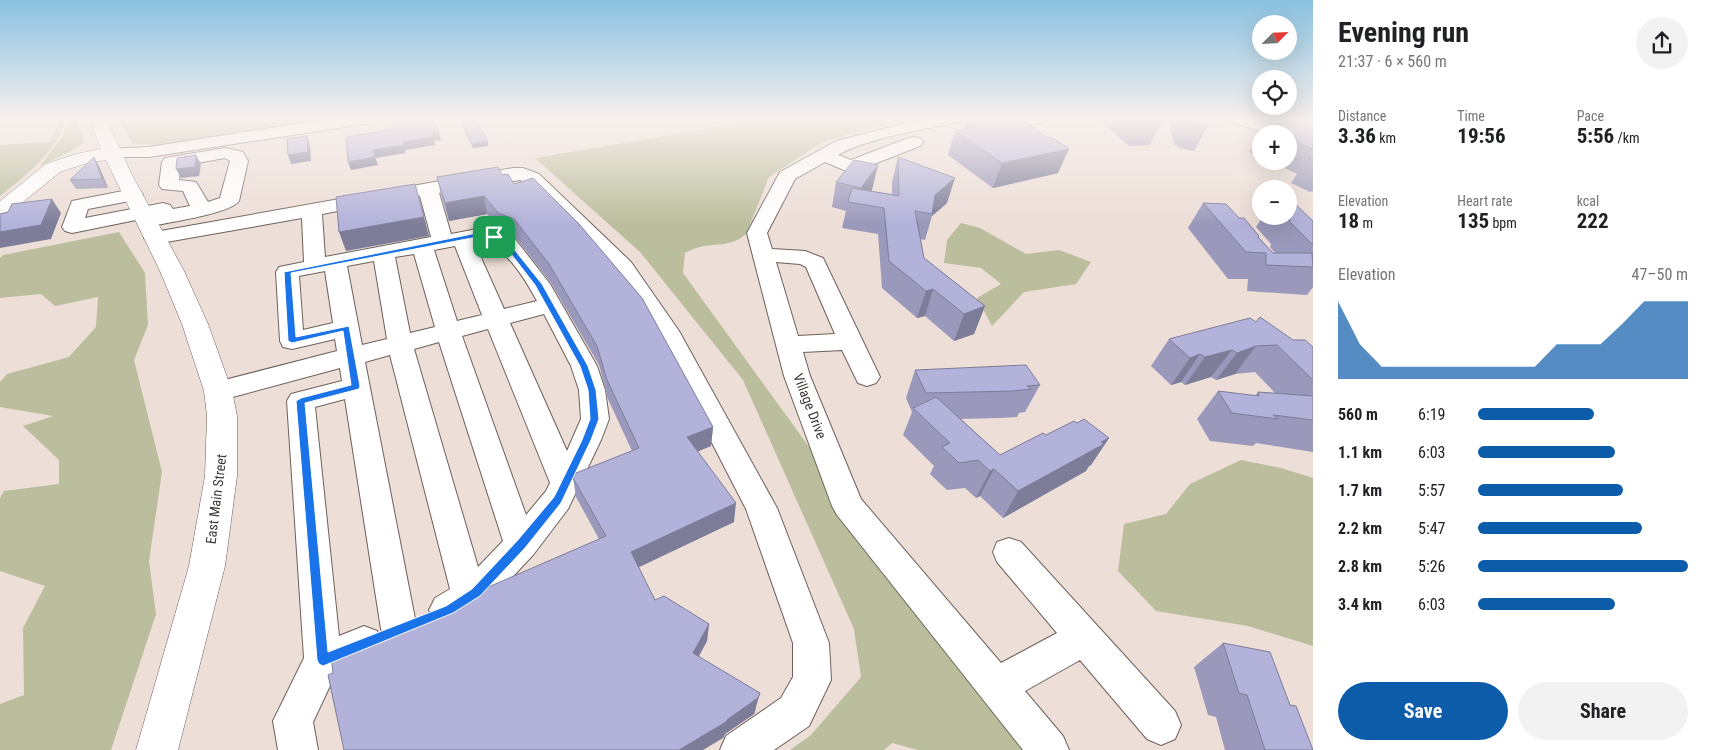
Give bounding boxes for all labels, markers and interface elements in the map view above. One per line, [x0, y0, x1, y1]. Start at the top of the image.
north arrow [1252, 15, 1298, 60]
map controls [1252, 15, 1297, 225]
text: Evening run [1338, 16, 1469, 49]
button: share [1636, 17, 1688, 69]
text: 21:37 · 6 × 560 m [1338, 52, 1447, 71]
button: locate [1252, 70, 1297, 115]
text: Distance [1338, 108, 1386, 124]
text: Time [1457, 108, 1485, 124]
text: Pace [1577, 108, 1604, 124]
text: 3.36 [1338, 124, 1376, 148]
text: 19:56 [1457, 124, 1506, 148]
text: 5:56 [1577, 124, 1614, 148]
button: + [1252, 125, 1297, 170]
text: km [1376, 130, 1396, 146]
text: /km [1614, 130, 1640, 146]
button: − [1252, 180, 1297, 225]
text: Elevation [1338, 193, 1388, 209]
text: Heart rate [1457, 193, 1513, 209]
text: kcal [1577, 193, 1599, 209]
text: 18 [1338, 209, 1359, 233]
text: 135 [1457, 209, 1489, 233]
text: 222 [1577, 209, 1609, 233]
text: m [1359, 215, 1373, 231]
text: bpm [1489, 215, 1517, 231]
pin [473, 216, 515, 258]
icon: arrive [480, 223, 508, 251]
text: Elevation [1338, 265, 1396, 284]
text: 47–50 m [1632, 265, 1688, 284]
street label: Village Drive [790, 371, 830, 441]
text: 560 m [1338, 405, 1378, 424]
text: 6:19 [1418, 405, 1445, 424]
text: 1.1 km [1338, 443, 1382, 462]
text: 6:03 [1418, 443, 1445, 462]
street label: East Main Street [203, 453, 229, 545]
text: 1.7 km [1338, 481, 1382, 500]
text: 5:57 [1418, 481, 1445, 500]
text: 2.2 km [1338, 519, 1382, 538]
text: 5:47 [1418, 519, 1445, 538]
text: 2.8 km [1338, 557, 1382, 576]
text: 5:26 [1418, 557, 1445, 576]
text: 3.4 km [1338, 595, 1382, 614]
text: 6:03 [1418, 595, 1445, 614]
button: Save [1338, 682, 1508, 740]
button: Share [1518, 682, 1688, 740]

